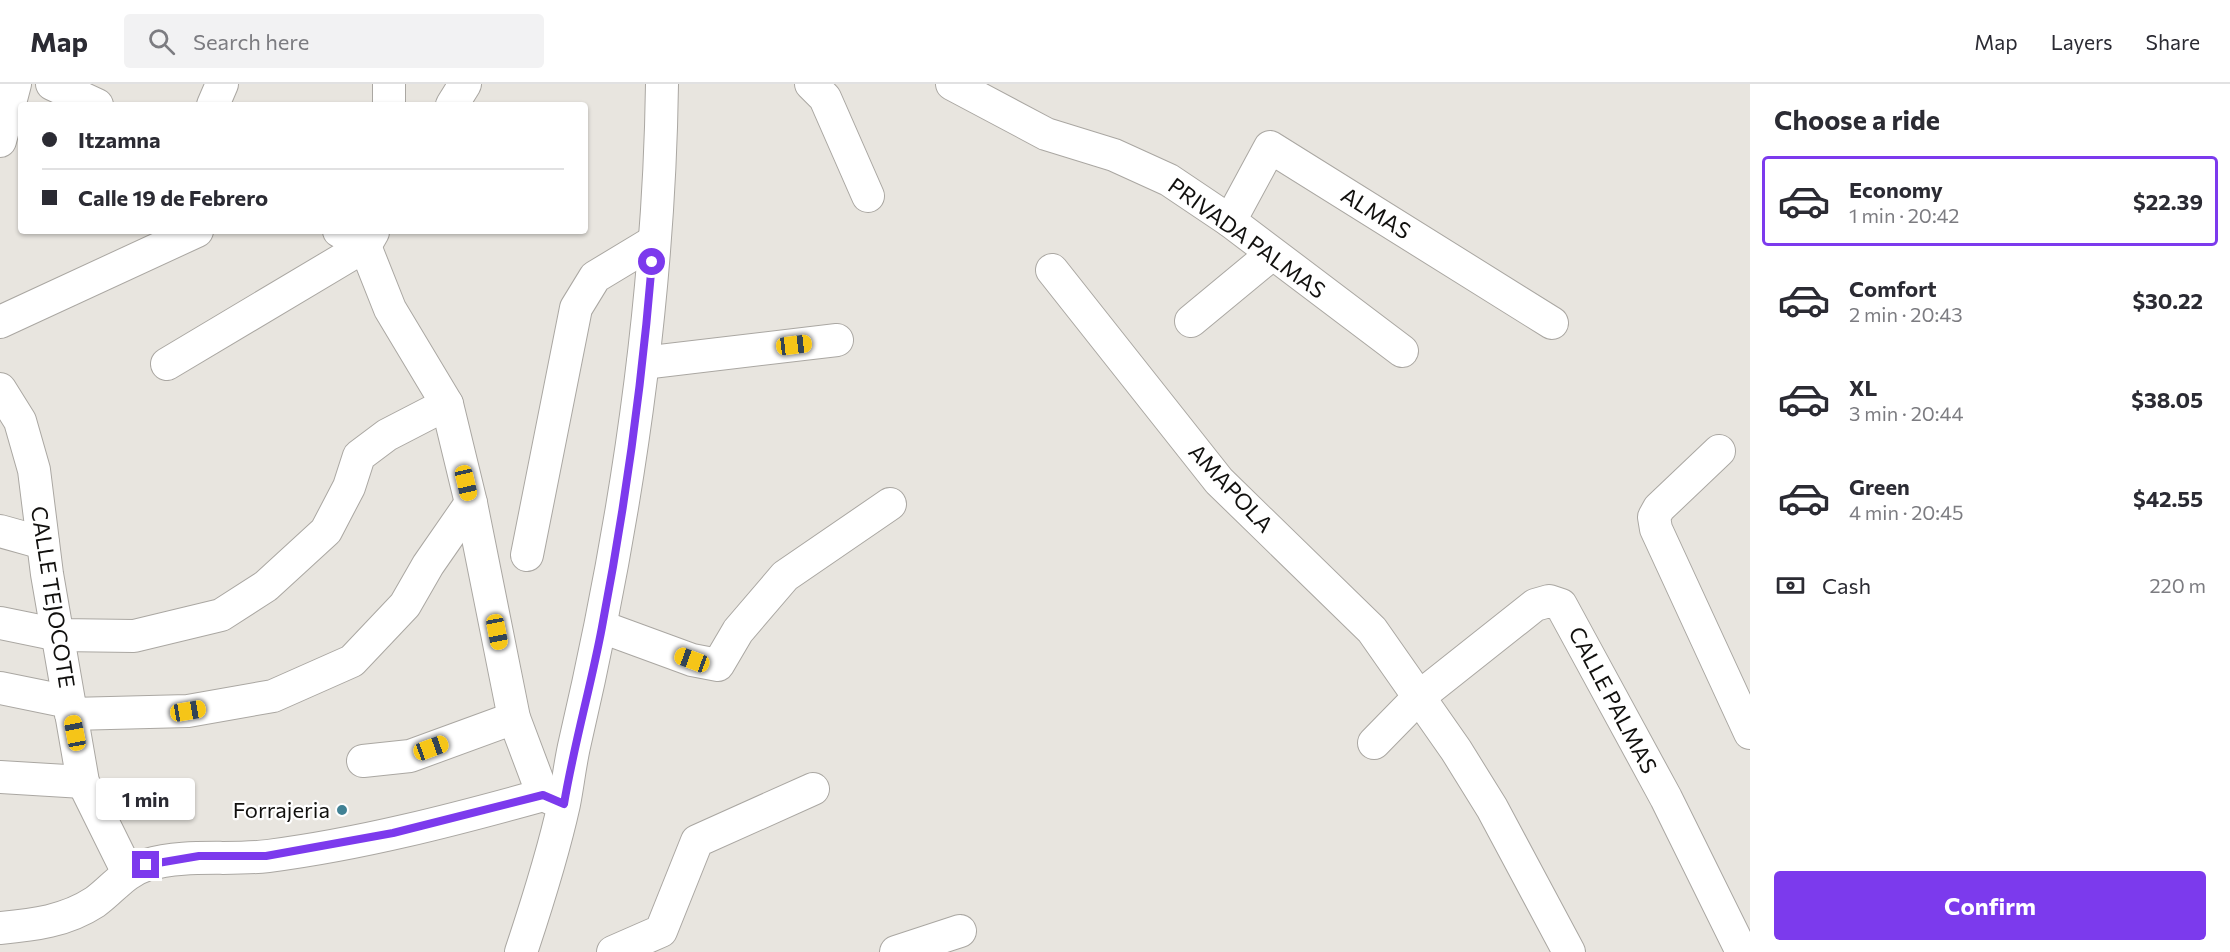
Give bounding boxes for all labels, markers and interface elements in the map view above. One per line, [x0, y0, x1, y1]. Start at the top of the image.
search box [124, 14, 544, 68]
text: Map [30, 24, 88, 58]
icon: search [145, 25, 178, 58]
text: Search here [193, 28, 309, 55]
text: Map [1974, 29, 2018, 54]
text: Layers [2051, 29, 2113, 54]
text: Share [2146, 29, 2200, 54]
text: Choose a ride [1774, 103, 1940, 136]
text: Itzamna [78, 126, 161, 153]
street label: PRIVADA PALMAS [1163, 171, 1331, 304]
icon: car [1777, 174, 1831, 228]
text: Economy [1849, 176, 1943, 203]
street label: ALMAS [1336, 181, 1416, 244]
text: Calle 19 de Febrero [78, 184, 268, 211]
text: $22.39 [2133, 188, 2203, 215]
text: 1 min · 20:42 [1849, 203, 1959, 227]
route start [638, 248, 665, 275]
icon: car [1777, 273, 1831, 327]
text: Comfort [1849, 275, 1937, 302]
text: $30.22 [2132, 287, 2203, 314]
text: 2 min · 20:43 [1849, 302, 1963, 326]
car [775, 334, 813, 356]
icon: car [1777, 372, 1831, 426]
text: XL [1849, 374, 1877, 401]
text: $38.05 [2131, 386, 2203, 413]
text: 3 min · 20:44 [1849, 401, 1963, 425]
street label: AMAPOLA [1184, 438, 1279, 537]
car [453, 463, 479, 503]
icon: car [1777, 471, 1831, 525]
text: Green [1849, 473, 1910, 500]
text: $42.55 [2133, 485, 2203, 512]
text: 4 min · 20:45 [1849, 500, 1964, 524]
street label: CALLE TEJOCOTE [26, 504, 81, 690]
icon: cash [1774, 569, 1807, 602]
text: Cash [1822, 572, 1871, 599]
text: 220 m [2150, 573, 2206, 597]
car [485, 613, 509, 651]
street label: CALLE PALMAS [1563, 622, 1663, 778]
car [672, 645, 712, 675]
car [169, 699, 207, 723]
car [63, 714, 87, 752]
car [411, 733, 451, 763]
callout: 1 min [96, 778, 195, 820]
text: 1 min [122, 787, 169, 811]
place label: Forrajeria [233, 796, 330, 823]
marker: Forrajeria [335, 803, 349, 817]
route end [132, 851, 159, 878]
button: Confirm [1774, 871, 2206, 940]

